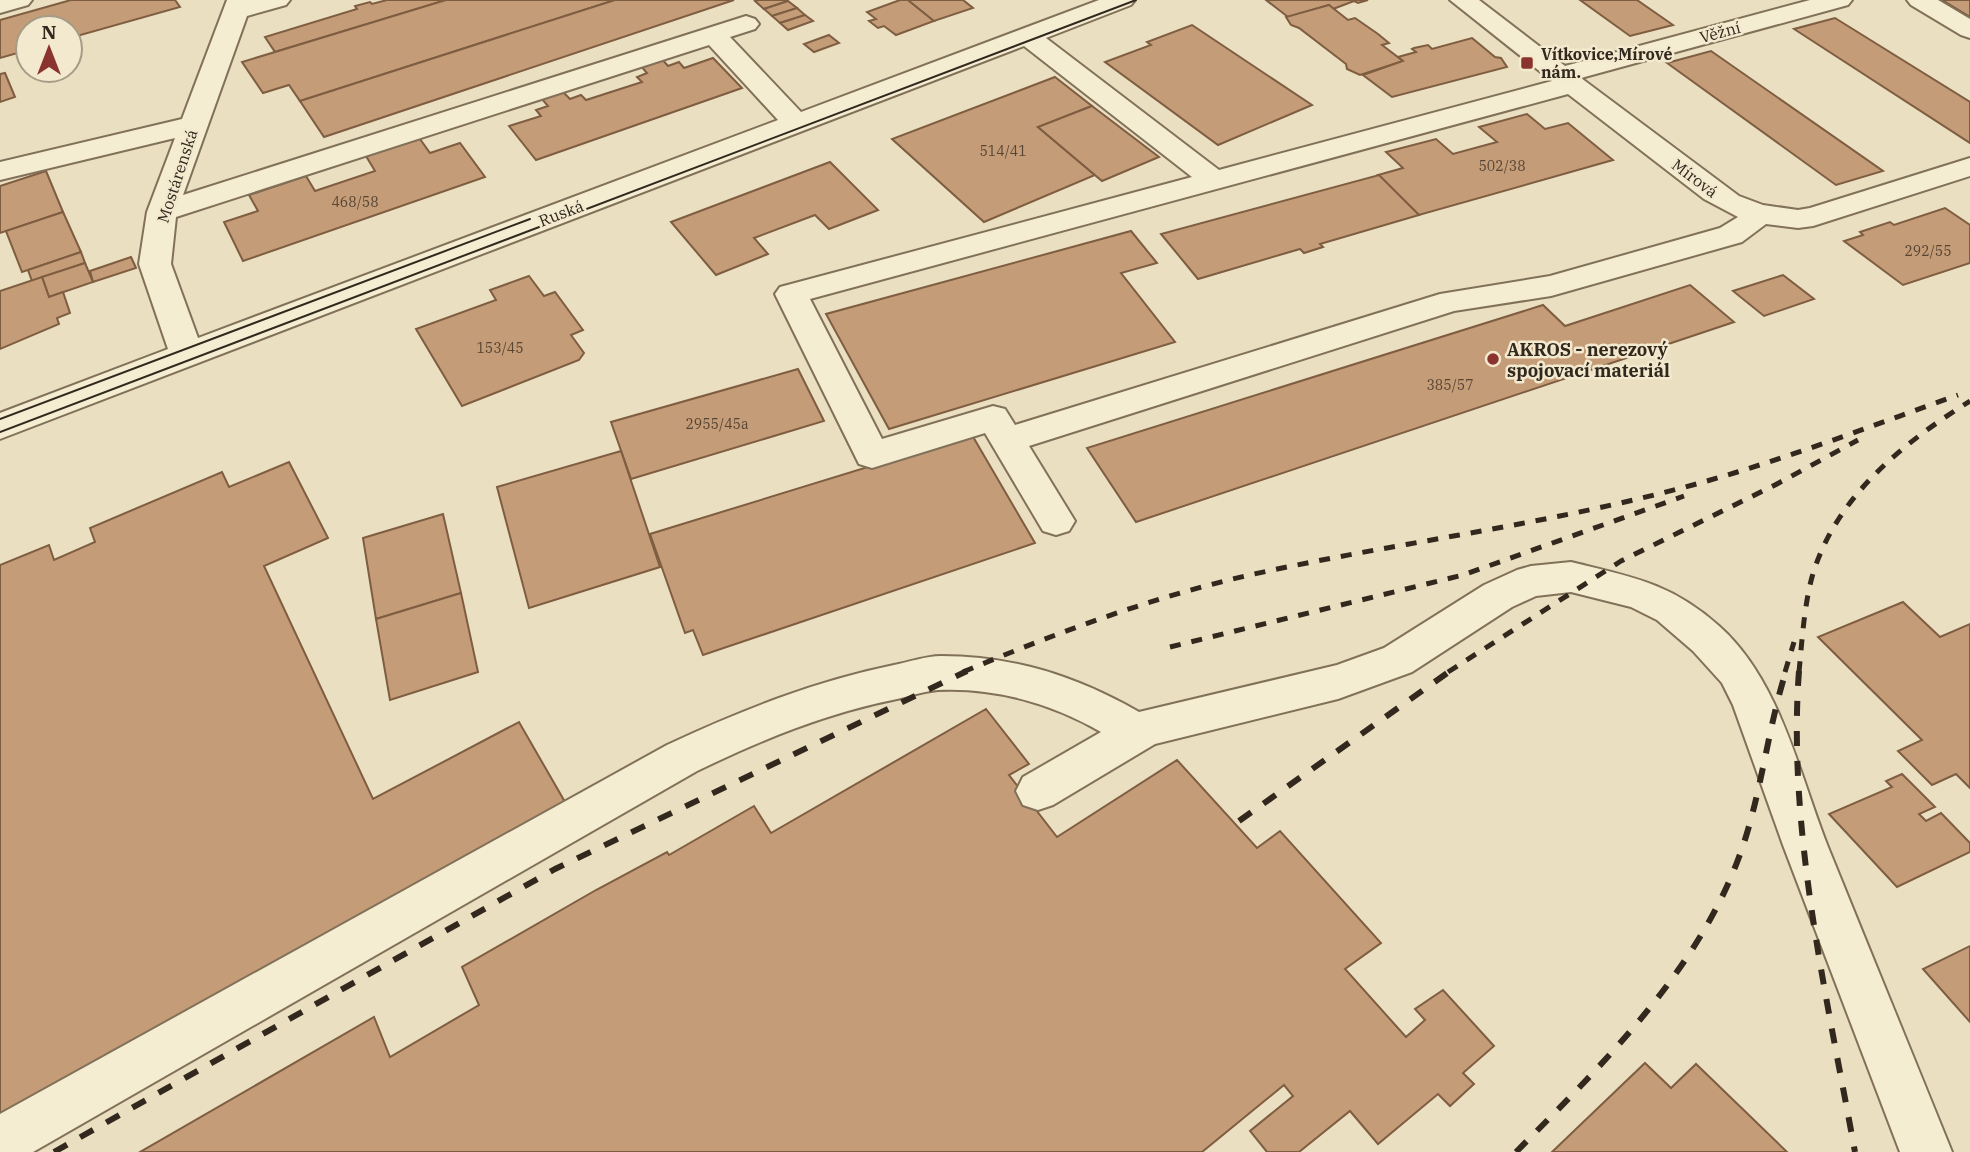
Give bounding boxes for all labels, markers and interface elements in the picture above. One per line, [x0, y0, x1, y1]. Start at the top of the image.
north arrow [14, 14, 84, 84]
street label: Věžní [1697, 17, 1743, 47]
text: N [41, 20, 57, 44]
place label: Vítkovice,Mírové nám. [1541, 44, 1673, 82]
marker: Vítkovice,Mírové nám. [1519, 55, 1535, 71]
street label: Mostárenská [153, 127, 202, 225]
house number: 514/41 [979, 142, 1027, 160]
street label: Mírová [1668, 154, 1722, 202]
house number: 502/38 [1478, 157, 1526, 175]
house number: 468/58 [331, 193, 379, 211]
street label: Ruská [536, 195, 587, 231]
house number: 292/55 [1904, 242, 1952, 260]
place label: AKROS - nerezový spojovací materiál [1507, 338, 1670, 382]
house number: 153/45 [476, 339, 524, 357]
marker: AKROS - nerezový spojovací materiál [1485, 351, 1501, 367]
house number: 385/57 [1426, 376, 1474, 394]
house number: 2955/45a [685, 415, 749, 433]

